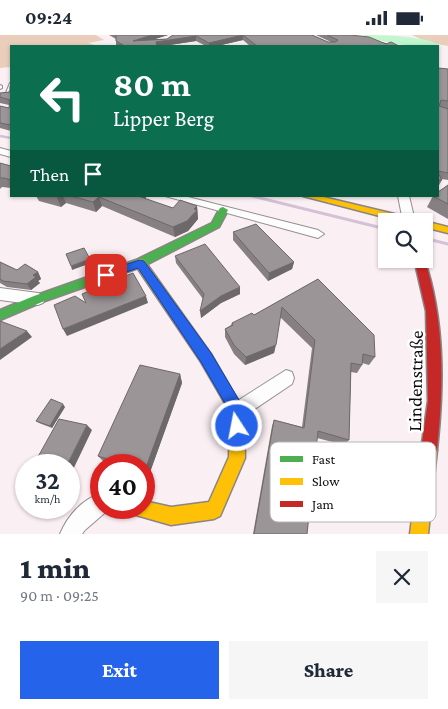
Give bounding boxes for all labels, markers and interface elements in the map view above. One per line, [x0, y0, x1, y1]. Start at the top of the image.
text: 09:24 [25, 7, 72, 28]
icon: left [30, 65, 95, 130]
text: 80 m [113, 65, 191, 104]
text: Lipper Berg [113, 106, 214, 131]
icon: arrive [79, 160, 107, 188]
text: Then [30, 164, 69, 185]
map controls [378, 213, 433, 268]
button: search [378, 213, 433, 268]
pin [85, 254, 127, 296]
icon: arrive [92, 261, 120, 289]
street label: Lindenstraße [404, 330, 427, 432]
position arrow [210, 399, 262, 451]
legend [270, 442, 436, 522]
text: Fast [312, 451, 336, 467]
speed limit sign: 40 [90, 454, 155, 519]
text: 32 [35, 467, 60, 494]
text: Slow [312, 473, 340, 489]
text: km/h [35, 492, 60, 506]
text: Jam [310, 496, 334, 512]
text: 1 min [20, 551, 90, 584]
button: close [376, 551, 428, 603]
text: 90 m · 09:25 [20, 587, 99, 604]
button: Exit [20, 641, 219, 699]
button: Share [229, 641, 428, 699]

